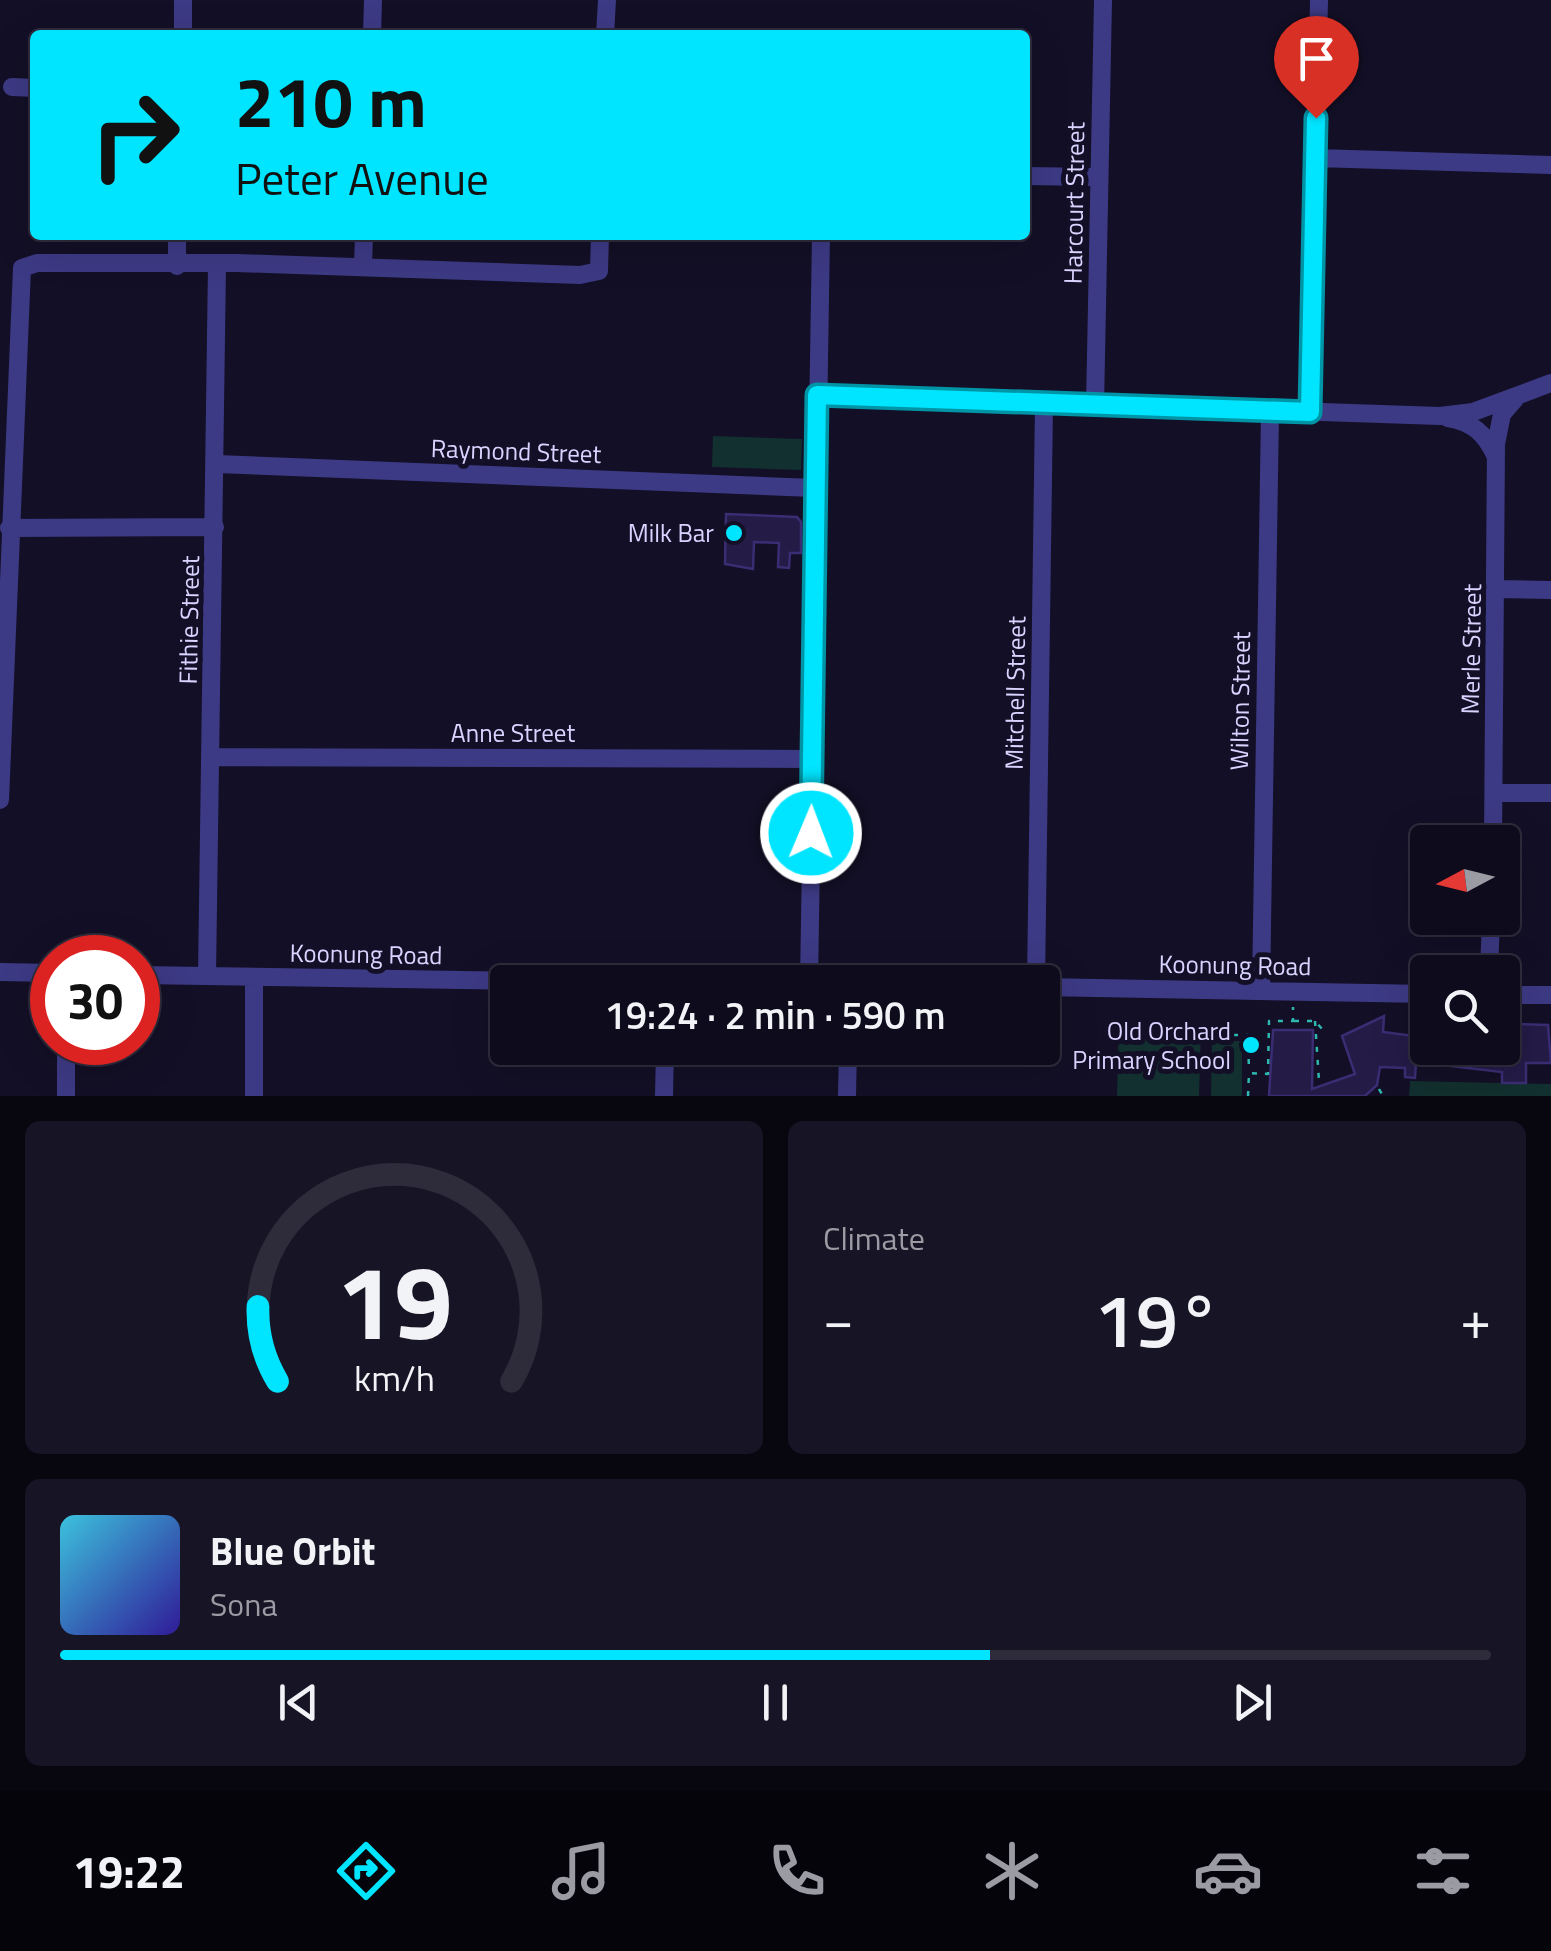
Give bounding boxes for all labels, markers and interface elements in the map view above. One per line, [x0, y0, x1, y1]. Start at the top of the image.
pin [1274, 16, 1359, 119]
icon: arrive [1289, 31, 1344, 86]
text: 210 m [235, 48, 427, 154]
icon: right [70, 70, 200, 200]
street label: Harcourt Street [1054, 121, 1094, 285]
text: Peter Avenue [235, 144, 489, 212]
street label: Raymond Street [430, 429, 602, 473]
place label: Milk Bar [628, 514, 714, 552]
marker: Milk Bar [723, 522, 745, 544]
street label: Fithie Street [169, 555, 209, 685]
street label: Merle Street [1451, 583, 1491, 715]
street label: Mitchell Street [995, 616, 1035, 770]
street label: Wilton Street [1220, 631, 1260, 771]
street label: Anne Street [451, 714, 575, 752]
position arrow [759, 781, 863, 885]
north arrow [1410, 825, 1520, 935]
map controls [1410, 825, 1520, 1065]
street label: Koonung Road [289, 934, 443, 974]
speed limit sign: 30 [30, 935, 160, 1065]
street label: Koonung Road [1158, 945, 1312, 985]
button: search [1410, 955, 1520, 1065]
text: 19:24 · 2 min · 590 m [604, 986, 946, 1044]
place label: Old Orchard Primary School [1072, 1012, 1231, 1079]
marker: Old Orchard Primary School [1240, 1034, 1262, 1056]
text: Climate [823, 1214, 925, 1262]
text: 19 [336, 1221, 452, 1379]
text: 19° [1094, 1262, 1220, 1376]
text: − [823, 1277, 854, 1360]
text: + [1460, 1277, 1491, 1360]
text: km/h [354, 1350, 434, 1405]
text: Blue Orbit [210, 1522, 375, 1580]
text: Sona [210, 1580, 277, 1628]
icon: previous [271, 1675, 326, 1730]
icon: pause [748, 1675, 803, 1730]
icon: next [1225, 1675, 1280, 1730]
icon: directions [331, 1836, 401, 1906]
icon: music [546, 1836, 616, 1906]
icon: phone [762, 1836, 832, 1906]
icon: climate [977, 1836, 1047, 1906]
icon: car [1193, 1836, 1263, 1906]
icon: filters [1408, 1836, 1478, 1906]
text: 19:22 [73, 1837, 185, 1905]

